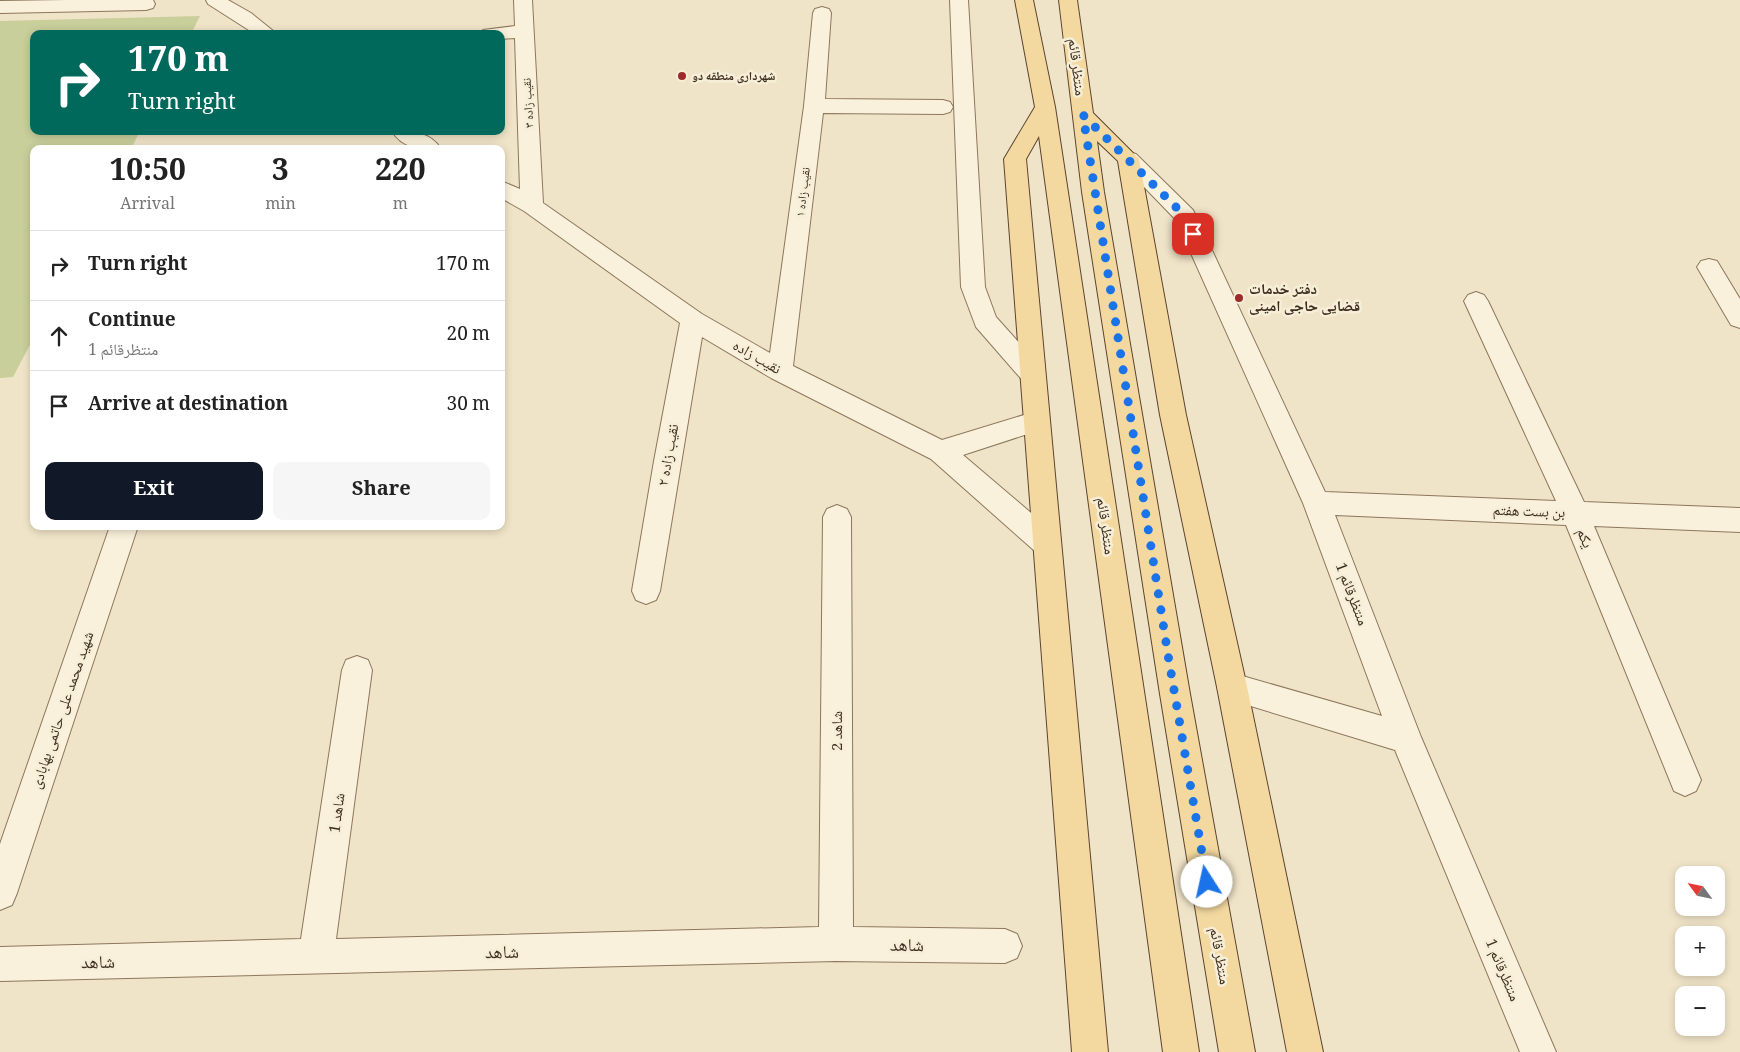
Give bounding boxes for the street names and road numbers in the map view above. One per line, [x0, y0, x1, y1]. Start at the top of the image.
street label: منتظر قائم [1059, 37, 1091, 98]
street label: نقیب زاده ۳ [518, 77, 541, 128]
street label: نقیب زاده ۱ [791, 166, 818, 218]
street label: نقیب زاده [727, 334, 785, 383]
street label: نقیب زاده ۲ [652, 422, 688, 488]
street label: منتظر قائم [1087, 496, 1121, 557]
street label: بن بست هفتم [1492, 499, 1566, 527]
street label: یکم [1567, 525, 1599, 553]
street label: منتظرقائم 1 [1326, 559, 1374, 630]
street label: شهید محمد علی حاتمی بهابادی [25, 628, 103, 793]
street label: شاهد 2 [826, 711, 852, 751]
street label: شاهد 1 [323, 791, 355, 835]
street label: منتظر قائم [1200, 926, 1236, 987]
street label: شاهد [890, 932, 924, 962]
street label: منتظرقائم 1 [1476, 935, 1526, 1006]
street label: شاهد [485, 939, 519, 969]
street label: شاهد [81, 949, 115, 979]

